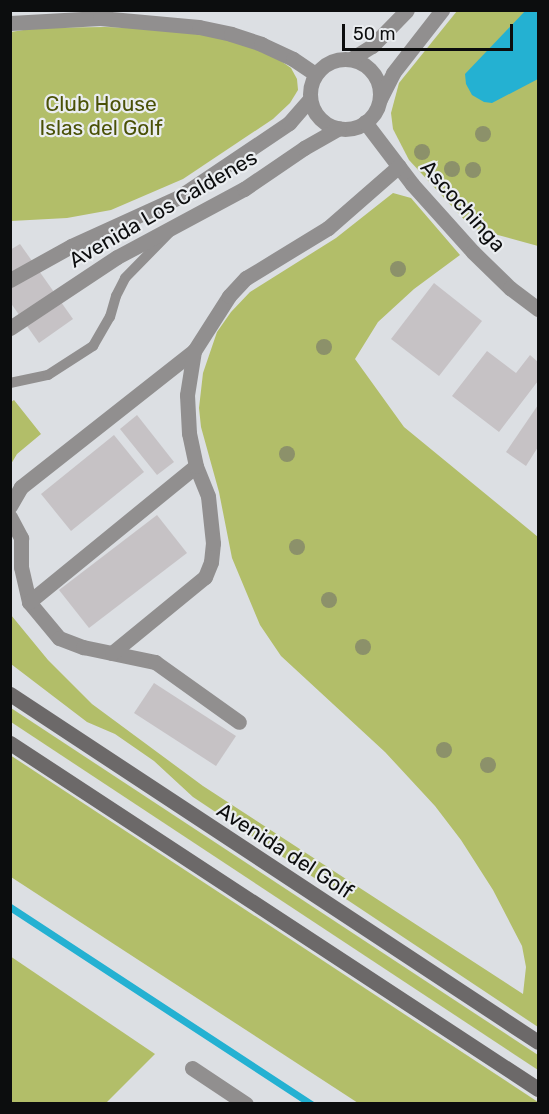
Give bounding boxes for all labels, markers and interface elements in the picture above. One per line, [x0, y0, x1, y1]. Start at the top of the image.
scale bar [345, 12, 516, 50]
text: 50 m [353, 23, 396, 45]
park label: Club House Islas del Golf [39, 91, 163, 141]
street label: Avenida Los Caldenes [64, 145, 262, 273]
street label: Ascochinga [415, 155, 511, 257]
street label: Avenida del Golf [212, 798, 358, 904]

